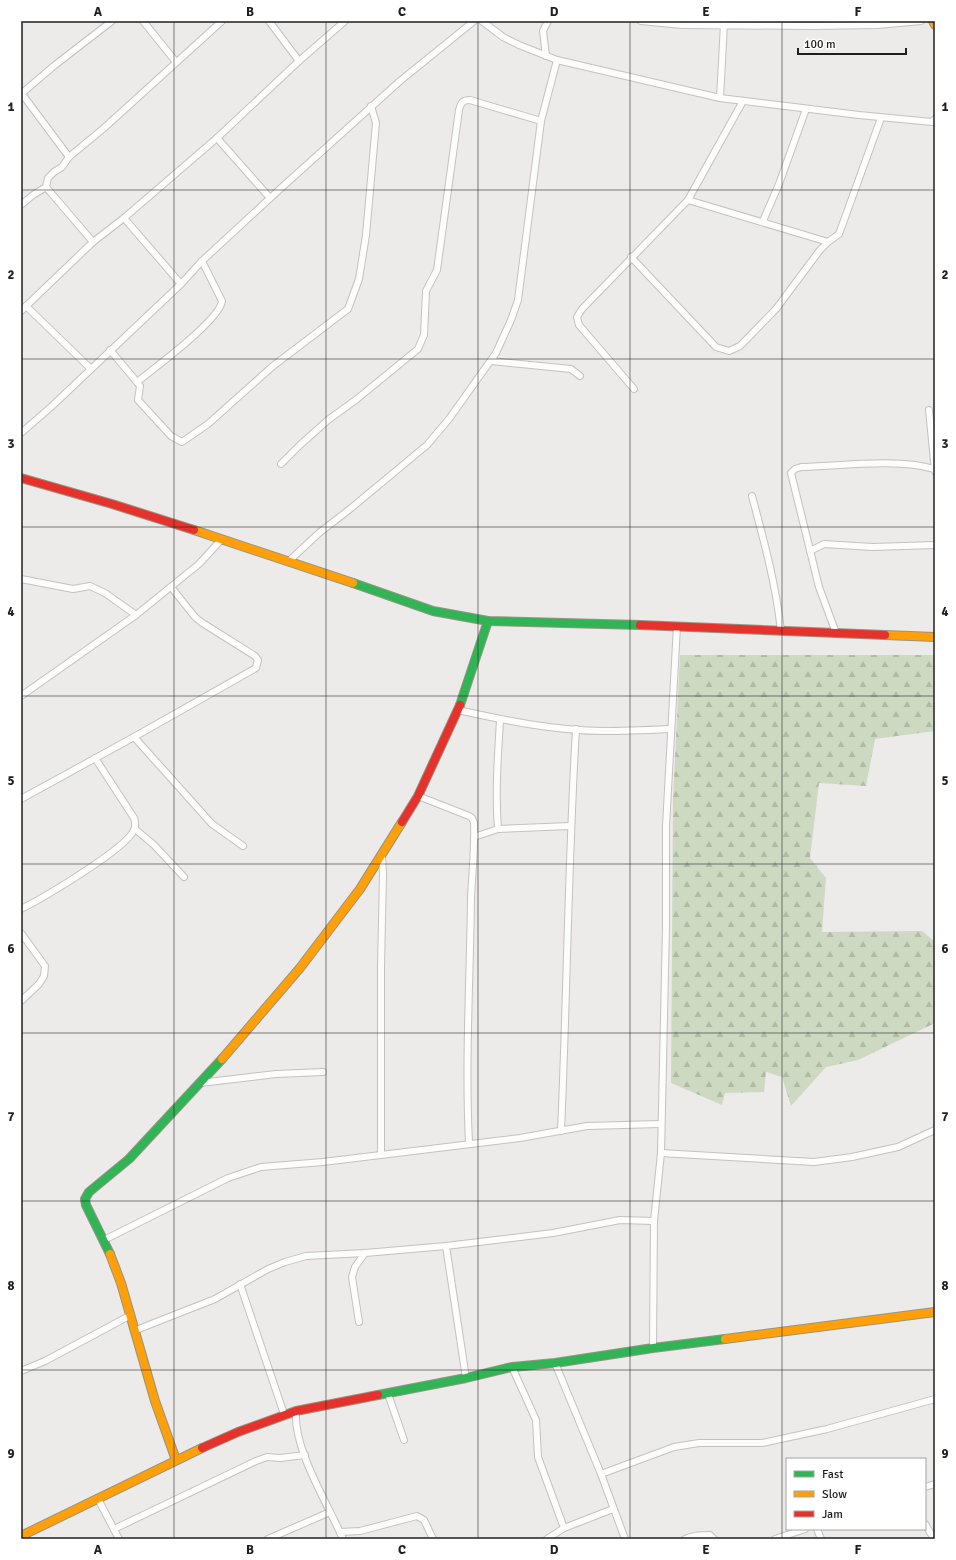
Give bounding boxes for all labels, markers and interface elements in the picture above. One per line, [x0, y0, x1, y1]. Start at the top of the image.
text: A [94, 4, 103, 20]
text: B [246, 4, 254, 20]
text: C [398, 4, 406, 20]
text: D [550, 4, 559, 20]
text: E [702, 4, 710, 20]
text: F [855, 4, 862, 20]
scale bar [798, 30, 906, 56]
text: 100 m [804, 37, 836, 52]
text: 1 [7, 99, 15, 115]
text: 1 [941, 99, 949, 115]
text: 2 [7, 267, 15, 283]
text: 2 [941, 267, 949, 283]
text: 3 [7, 436, 15, 452]
text: 3 [941, 436, 949, 452]
text: 4 [7, 604, 15, 620]
text: 4 [941, 604, 949, 620]
text: 5 [7, 773, 15, 789]
text: 5 [941, 773, 949, 789]
text: 6 [7, 941, 15, 957]
text: 6 [941, 941, 949, 957]
text: 7 [7, 1109, 15, 1125]
text: 7 [941, 1109, 949, 1125]
text: 8 [7, 1278, 15, 1294]
text: 8 [941, 1278, 949, 1294]
text: 9 [7, 1446, 15, 1462]
text: 9 [941, 1446, 949, 1462]
legend [786, 1458, 926, 1530]
text: Fast [822, 1467, 843, 1482]
text: Slow [822, 1487, 847, 1502]
text: Jam [822, 1507, 843, 1522]
text: A [94, 1542, 103, 1558]
text: B [246, 1542, 254, 1558]
text: C [398, 1542, 406, 1558]
text: D [550, 1542, 559, 1558]
text: E [702, 1542, 710, 1558]
text: F [855, 1542, 862, 1558]

